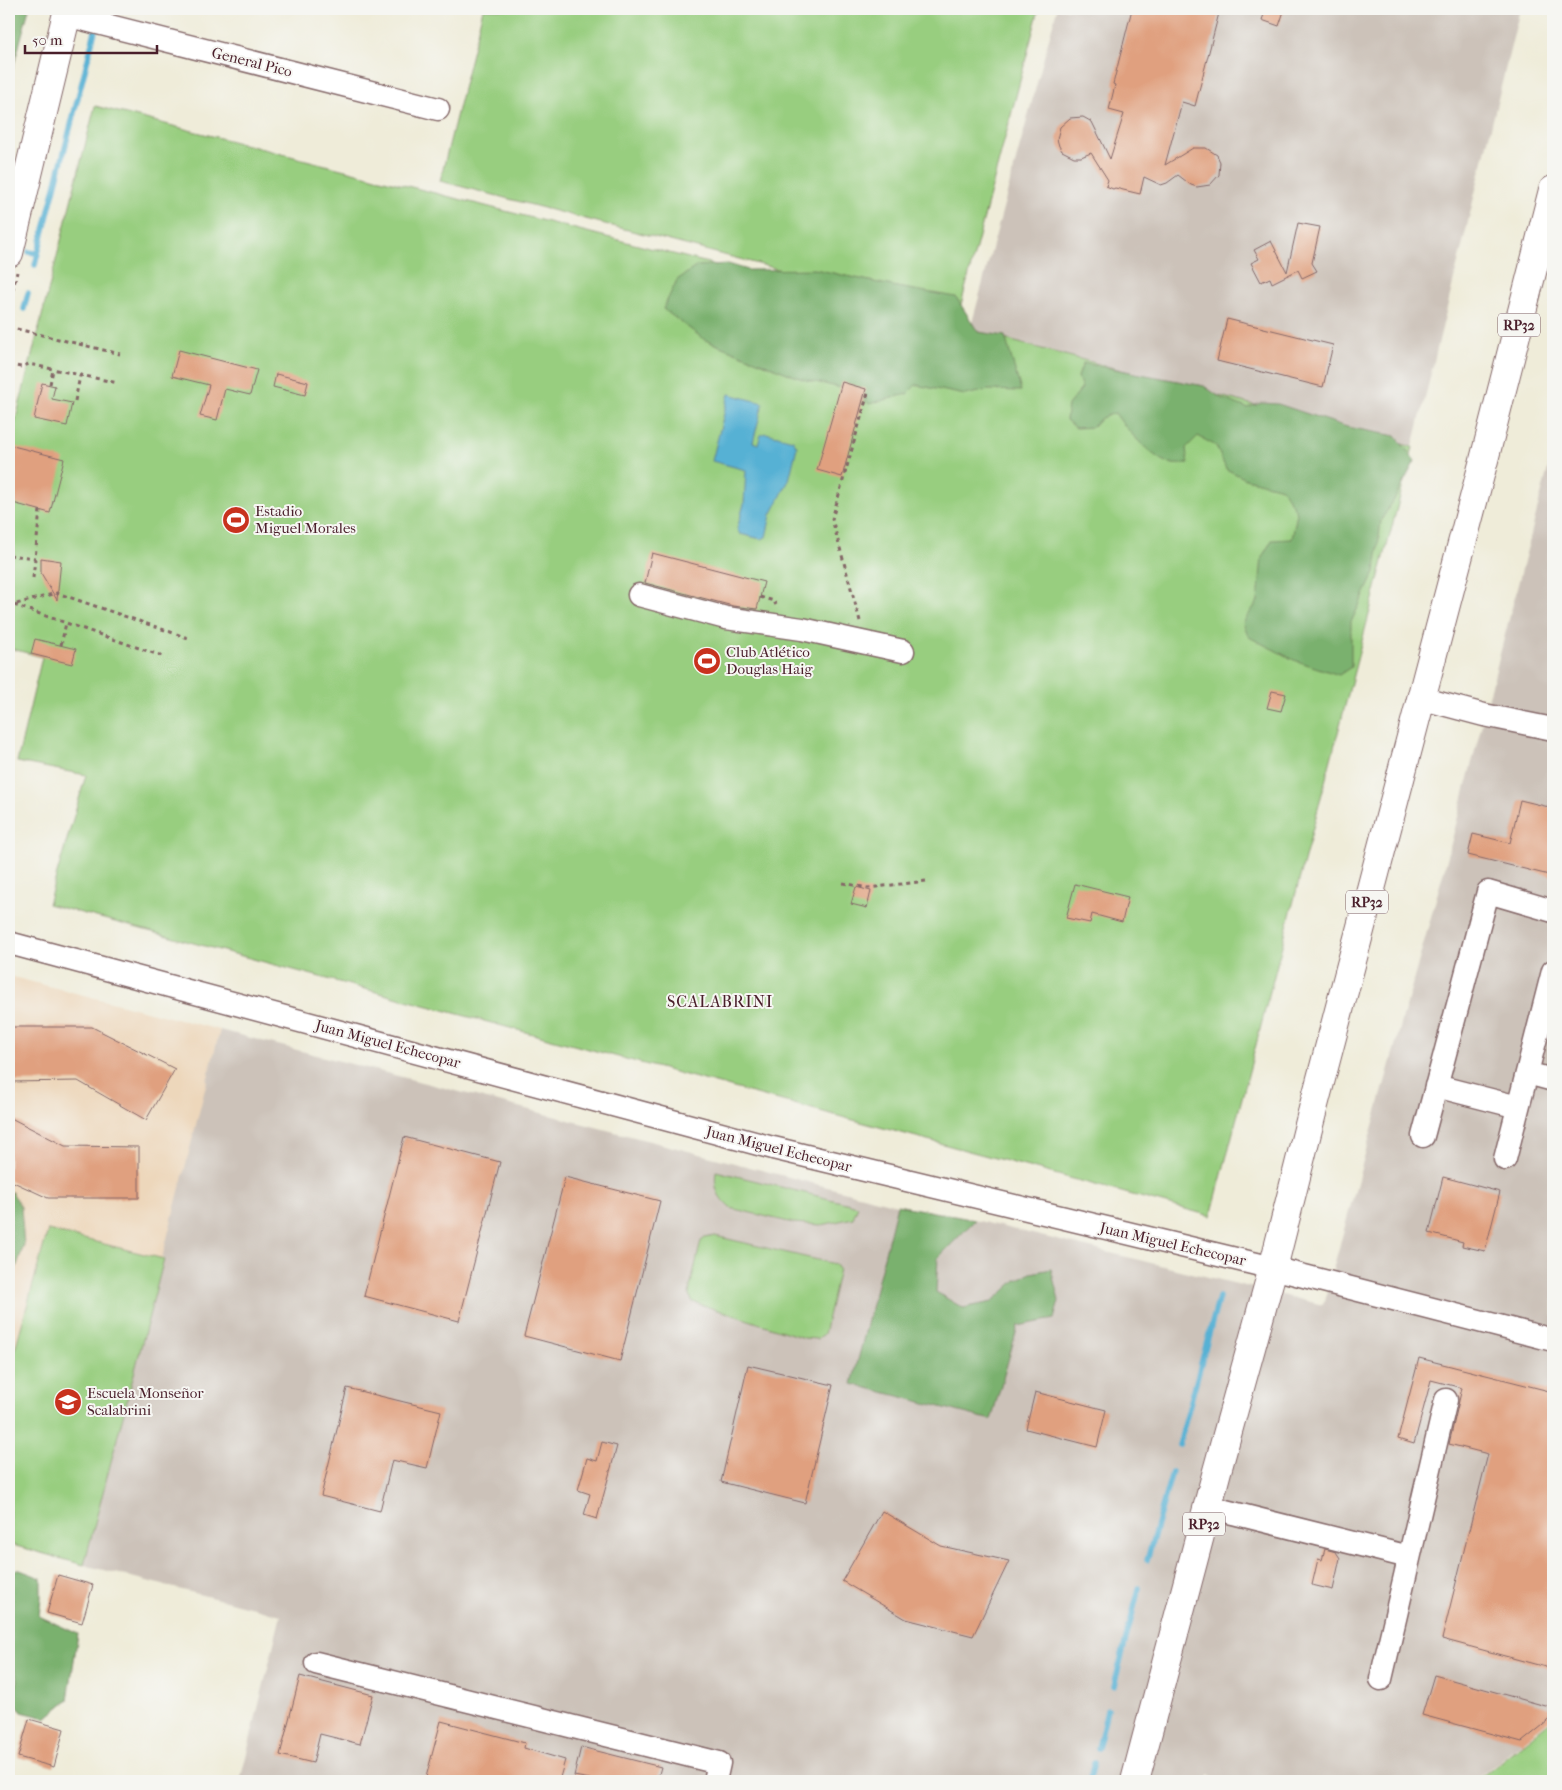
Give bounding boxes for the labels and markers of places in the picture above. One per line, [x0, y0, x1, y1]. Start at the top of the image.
place label: Estadio Miguel Morales [255, 502, 356, 537]
sports icon: Estadio Miguel Morales [221, 505, 251, 535]
place label: Club Atlético Douglas Haig [726, 643, 813, 678]
sports icon: Club Atlético Douglas Haig [692, 646, 722, 676]
place label: Escuela Monseñor Scalabrini [87, 1384, 204, 1419]
school or university icon: Escuela Monseñor Scalabrini [53, 1387, 83, 1417]

